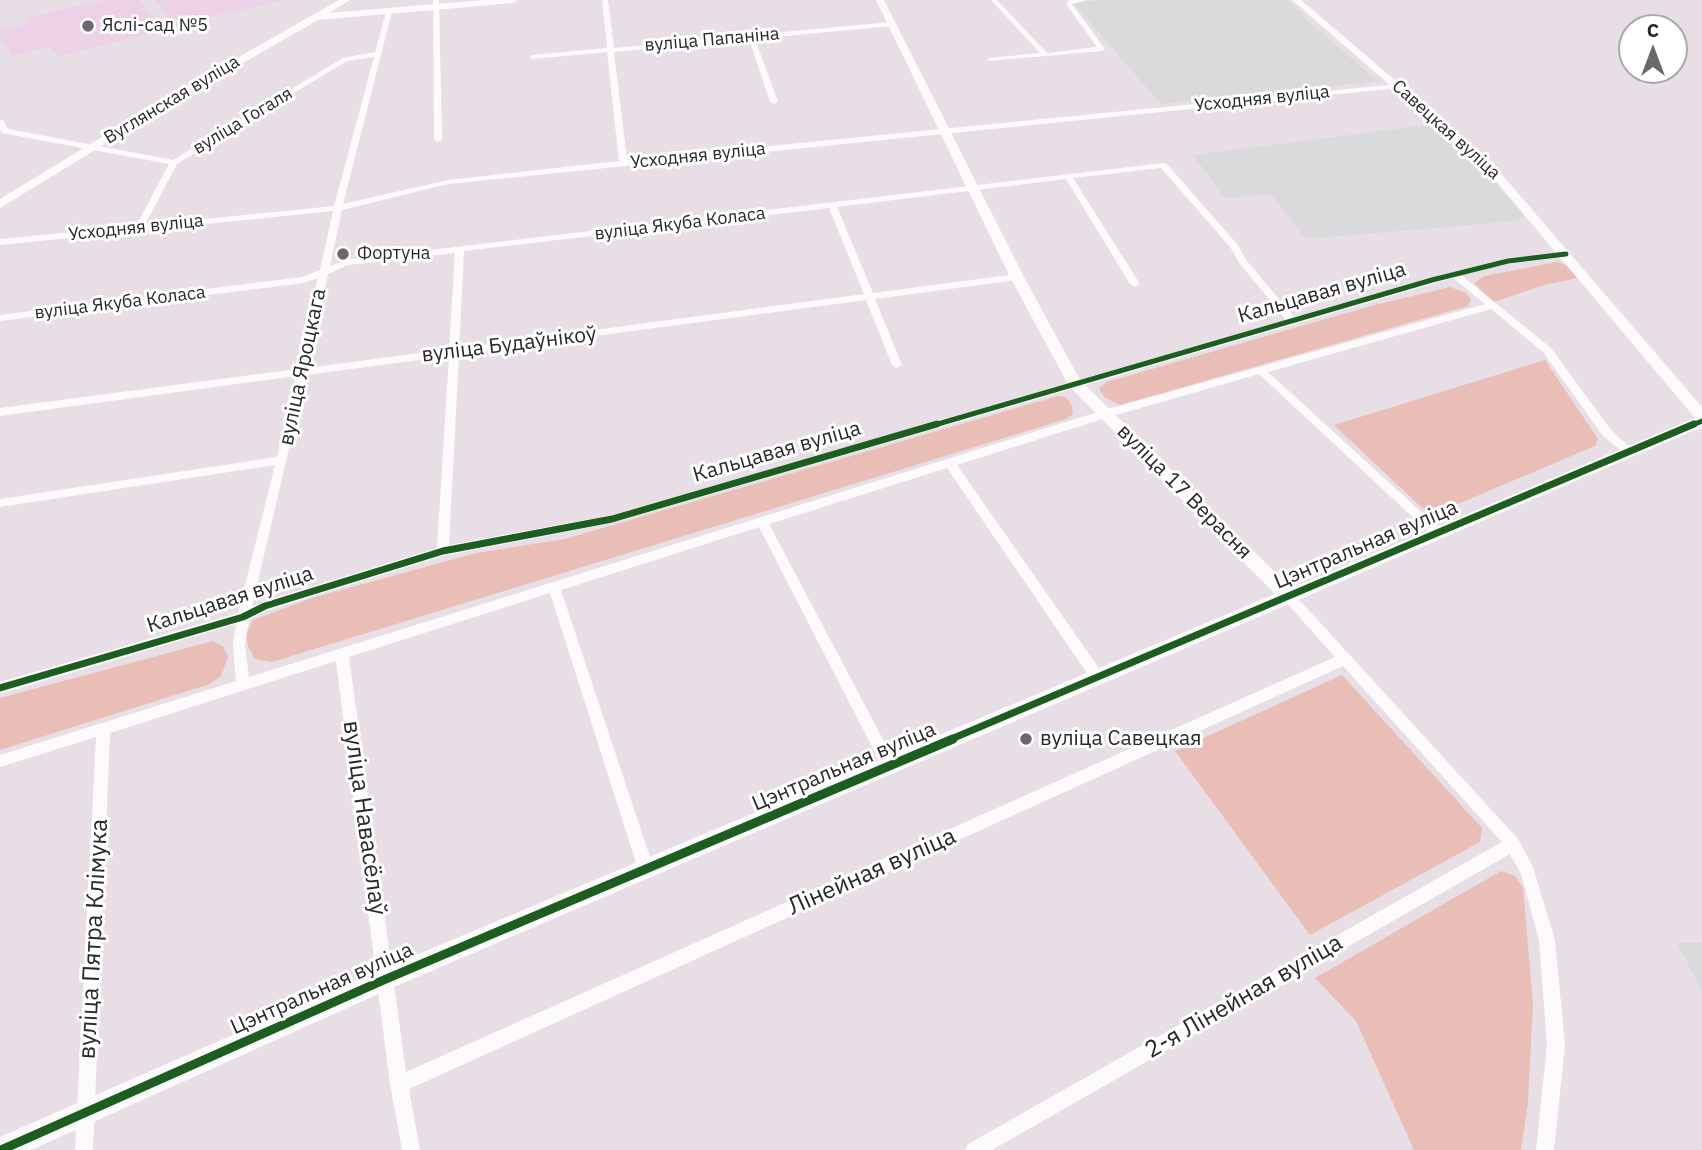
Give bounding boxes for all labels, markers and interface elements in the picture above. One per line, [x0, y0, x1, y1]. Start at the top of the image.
north arrow [1618, 14, 1688, 84]
place label: Яслі-сад №5 [102, 15, 208, 37]
marker: Яслі-сад №5 [80, 18, 96, 34]
text: С [1647, 18, 1659, 42]
street label: вуліца Папаніна [644, 23, 780, 57]
street label: Вуглянская вуліца [100, 51, 244, 149]
street label: Савецкая вуліца [1387, 76, 1505, 184]
street label: Усходняя вуліца [1193, 81, 1331, 117]
street label: вуліца Гогаля [189, 83, 297, 159]
street label: Усходняя вуліца [629, 138, 767, 174]
street label: вуліца Якуба Коласа [593, 203, 767, 245]
street label: Усходняя вуліца [67, 210, 205, 246]
place label: Фортуна [357, 243, 430, 265]
marker: Фортуна [335, 246, 351, 262]
street label: Кальцавая вуліца [1235, 257, 1409, 329]
street label: вуліца Якуба Коласа [33, 282, 207, 324]
street label: вуліца Яроцкага [274, 286, 332, 448]
street label: вуліца Будаўнікоў [420, 322, 598, 368]
street label: Кальцавая вуліца [690, 416, 864, 488]
street label: вуліца 17 Верасня [1111, 419, 1257, 565]
street label: Цэнтральная вуліца [1270, 495, 1462, 595]
street label: Кальцавая вуліца [144, 561, 316, 639]
street label: Цэнтральная вуліца [748, 717, 940, 817]
street label: вуліца Навасёлаў [336, 719, 392, 917]
place label: вуліца Савецкая [1040, 726, 1201, 752]
marker: вуліца Савецкая [1018, 731, 1034, 747]
street label: вуліца Пятра Клімука [73, 818, 115, 1060]
street label: Лінейная вуліца [784, 822, 960, 922]
street label: 2-я Лінейная вуліца [1140, 929, 1348, 1065]
street label: Цэнтральная вуліца [227, 937, 417, 1041]

